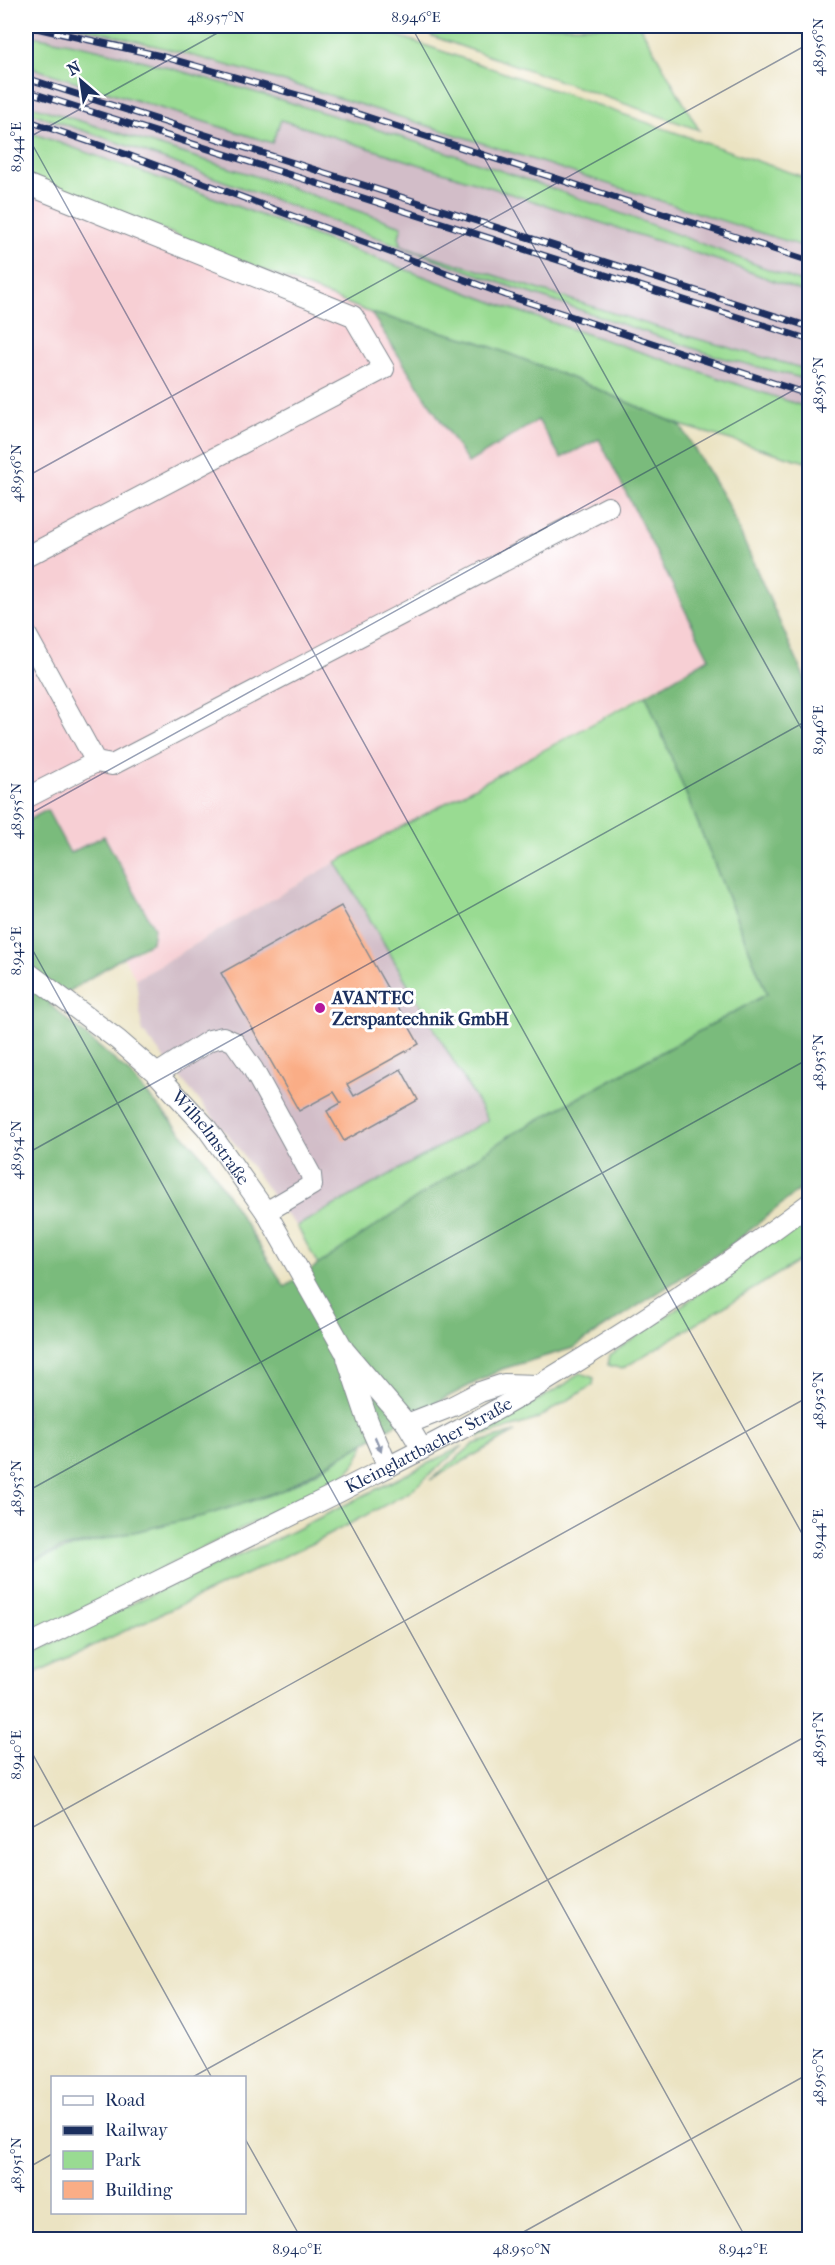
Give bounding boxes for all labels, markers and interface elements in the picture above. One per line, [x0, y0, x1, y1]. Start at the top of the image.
text: 48.957°N [187, 8, 245, 26]
text: 8.946°E [391, 8, 441, 26]
text: 48.956°N [809, 17, 827, 76]
north arrow [51, 51, 111, 111]
text: N [64, 57, 85, 80]
text: 8.944°E [7, 122, 25, 172]
text: 48.955°N [809, 356, 827, 413]
text: 48.956°N [7, 443, 25, 502]
text: 8.946°E [809, 705, 827, 755]
text: 48.955°N [7, 782, 25, 839]
text: 8.942°E [7, 926, 25, 976]
place label: AVANTEC Zerspantechnik GmbH [331, 988, 510, 1030]
marker: AVANTEC Zerspantechnik GmbH [313, 1001, 327, 1015]
text: 48.953°N [809, 1033, 827, 1090]
street label: Wilhelmstraße [166, 1086, 254, 1189]
text: 48.954°N [7, 1120, 25, 1180]
text: 48.952°N [809, 1370, 827, 1429]
street label: Kleinglattbacher Straße [342, 1393, 516, 1498]
one-way arrow [373, 1435, 383, 1453]
text: 48.953°N [7, 1459, 25, 1516]
text: 8.944°E [809, 1509, 827, 1559]
text: 48.951°N [809, 1711, 827, 1767]
text: 8.940°E [7, 1730, 25, 1780]
text: 48.950°N [809, 2047, 827, 2106]
legend [51, 2076, 246, 2214]
text: Road [105, 2090, 145, 2111]
text: Railway [105, 2120, 169, 2141]
text: 48.951°N [7, 2137, 25, 2193]
text: Park [105, 2150, 142, 2171]
text: Building [105, 2180, 173, 2201]
text: 8.940°E [272, 2240, 322, 2258]
text: 48.950°N [493, 2240, 552, 2258]
text: 8.942°E [718, 2240, 768, 2258]

